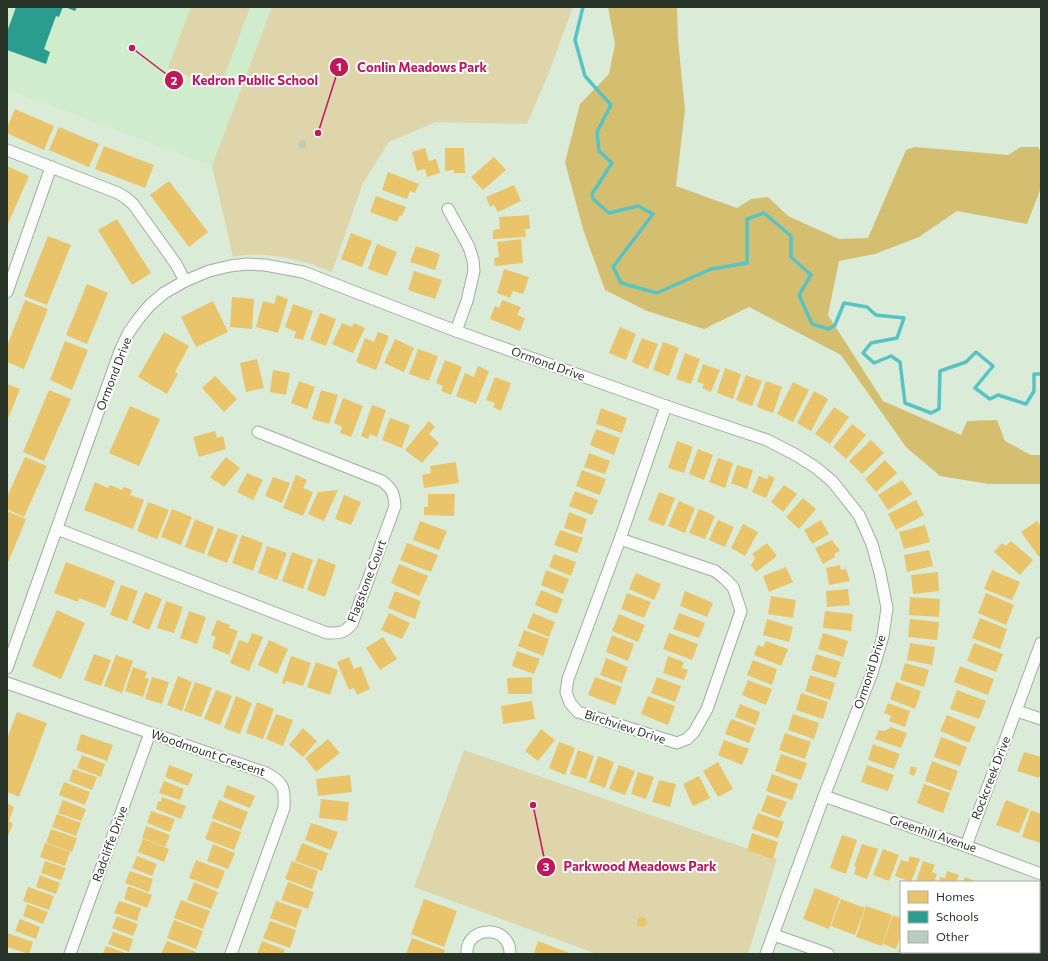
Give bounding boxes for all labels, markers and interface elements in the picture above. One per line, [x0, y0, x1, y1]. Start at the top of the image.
callout: Conlin Meadows Park [329, 54, 495, 79]
text: 1 [336, 59, 342, 73]
text: Conlin Meadows Park [357, 59, 488, 75]
callout: Kedron Public School [164, 68, 326, 93]
text: Kedron Public School [192, 72, 318, 88]
text: 2 [171, 73, 178, 87]
street label: Ormond Drive [93, 335, 133, 412]
street label: Ormond Drive [510, 343, 587, 383]
street label: Flagstone Court [344, 537, 388, 624]
street label: Ormond Drive [850, 633, 888, 711]
street label: Birchview Drive [583, 706, 668, 746]
street label: Woodmount Crescent [149, 726, 267, 778]
street label: Rockcreek Drive [968, 734, 1012, 821]
street label: Radcliffe Drive [89, 804, 129, 884]
street label: Greenhill Avenue [888, 812, 979, 855]
callout: Parkwood Meadows Park [536, 854, 724, 879]
text: Parkwood Meadows Park [564, 858, 717, 874]
text: 3 [543, 859, 550, 873]
legend [900, 881, 1040, 953]
text: Homes [936, 889, 974, 903]
text: Schools [936, 909, 979, 923]
text: Other [936, 929, 969, 943]

